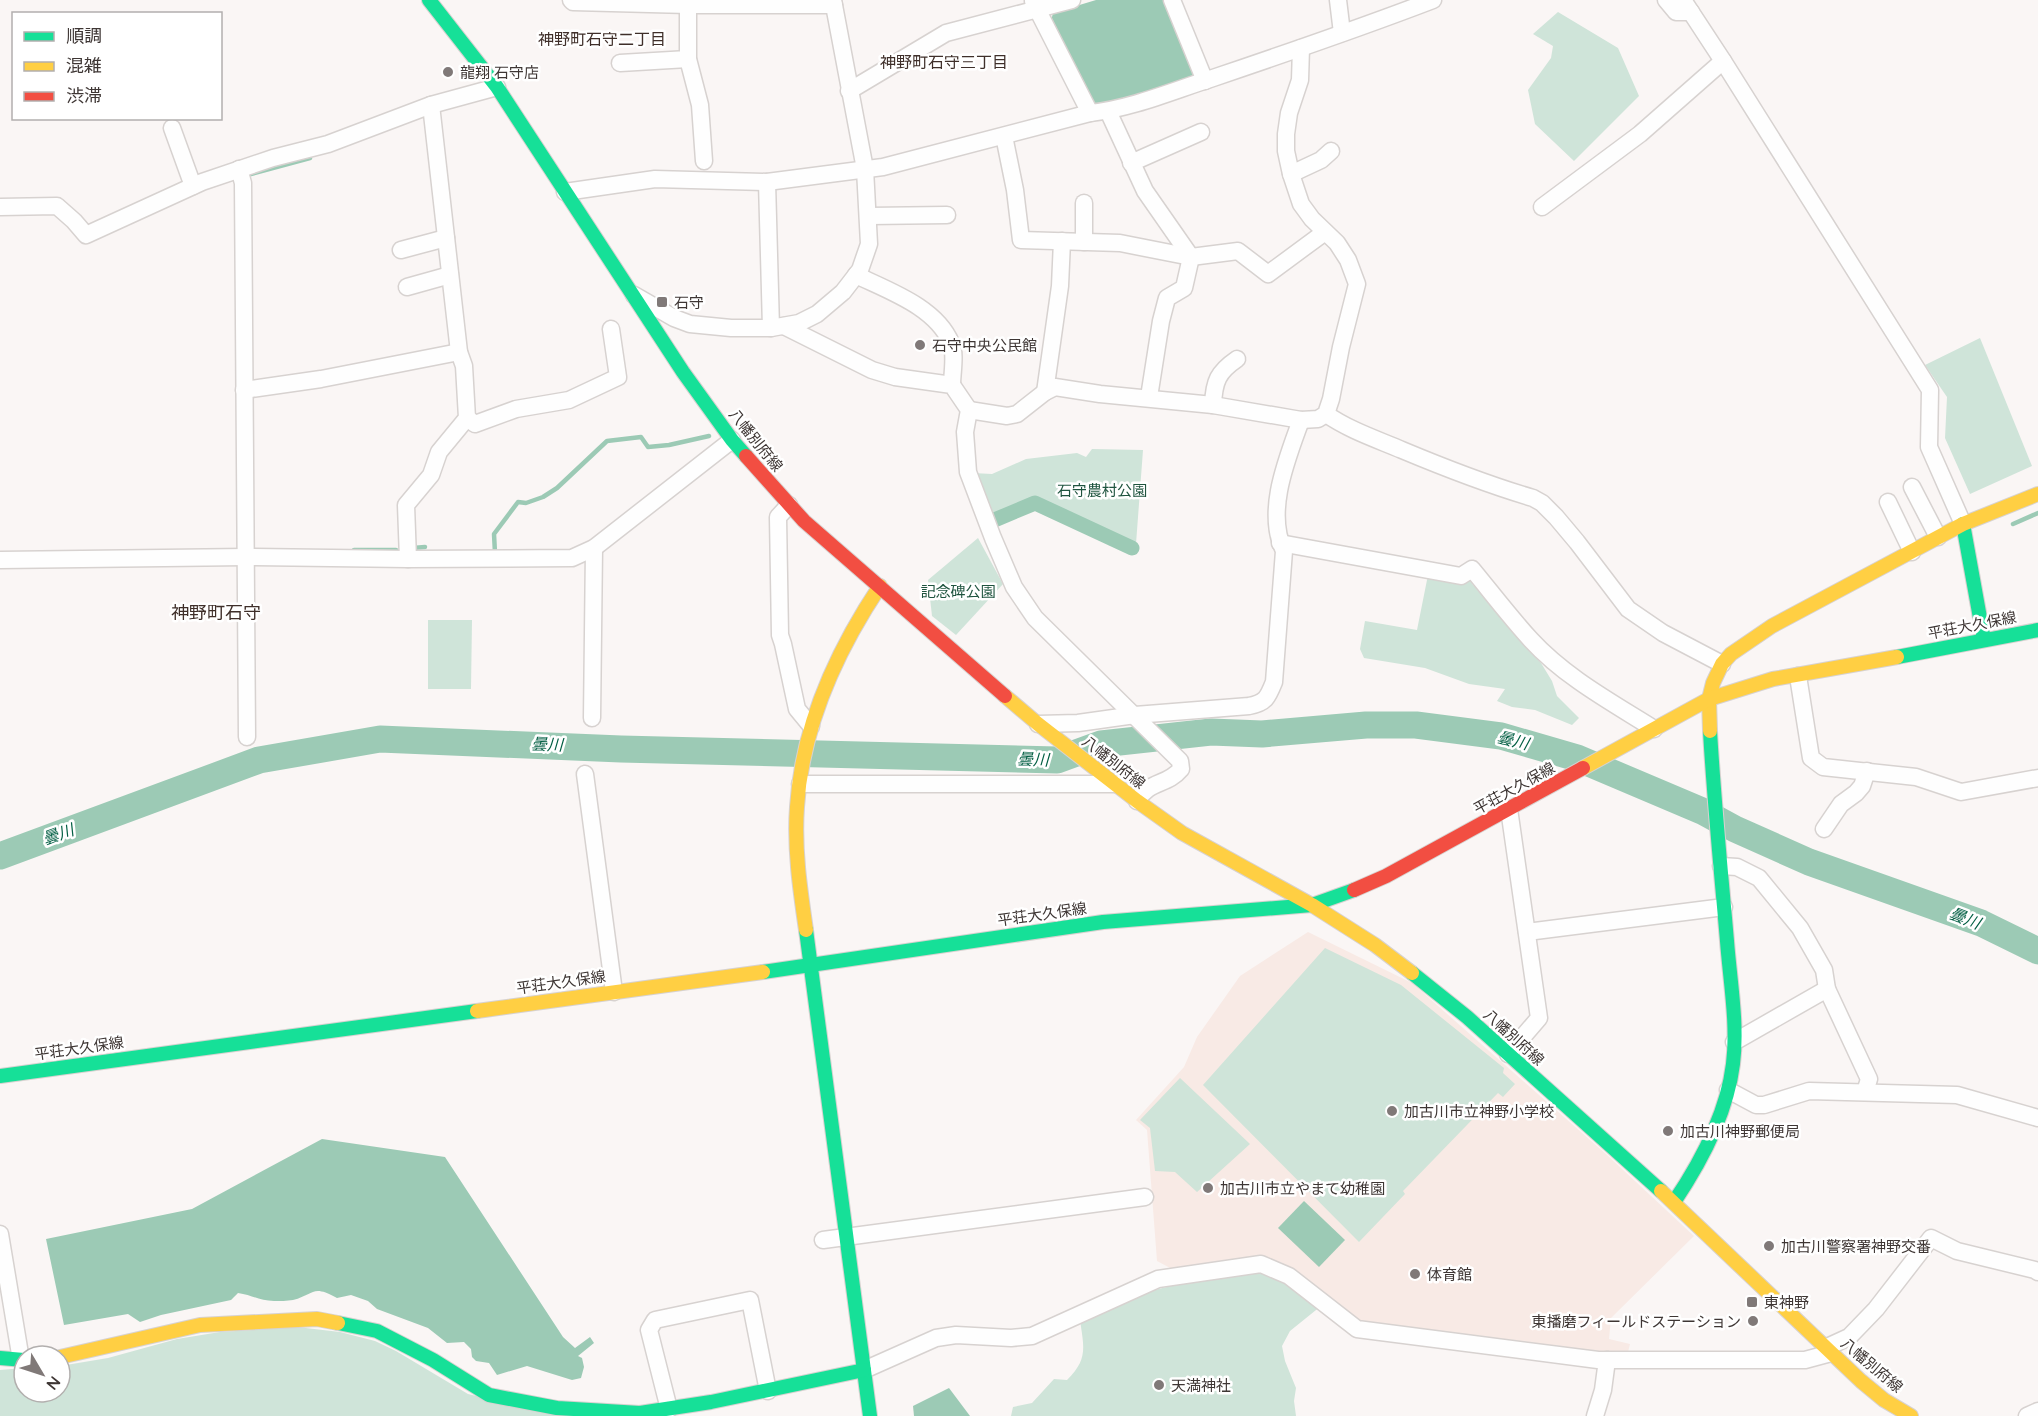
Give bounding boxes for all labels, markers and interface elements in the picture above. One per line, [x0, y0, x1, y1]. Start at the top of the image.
legend [12, 12, 222, 120]
text: 順調 [66, 24, 102, 47]
district label: 神野町石守二丁目 [538, 29, 666, 49]
district label: 神野町石守三丁目 [880, 52, 1008, 72]
text: 混雑 [66, 54, 102, 77]
place label: 龍翔 石守店 [460, 63, 539, 82]
marker: 龍翔 石守店 [441, 65, 455, 79]
text: 渋滞 [66, 84, 102, 107]
place label: 石守 [674, 293, 704, 312]
marker: 石守 [655, 295, 669, 309]
place label: 石守中央公民館 [932, 336, 1037, 355]
marker: 石守中央公民館 [913, 338, 927, 352]
street label: 八幡別府線 [725, 405, 787, 475]
park label: 石守農村公園 [1057, 481, 1147, 500]
park label: 記念碑公園 [920, 582, 996, 601]
district label: 神野町石守 [171, 601, 261, 624]
street label: 平荘大久保線 [1926, 607, 2018, 643]
water label: 曇川 [1495, 726, 1533, 754]
street label: 八幡別府線 [1079, 731, 1149, 793]
water label: 曇川 [531, 733, 565, 755]
water label: 曇川 [1017, 748, 1051, 770]
street label: 平荘大久保線 [1470, 758, 1558, 818]
water label: 曇川 [40, 818, 78, 849]
street label: 平荘大久保線 [996, 898, 1088, 930]
water label: 曇川 [1946, 903, 1985, 934]
street label: 平荘大久保線 [515, 966, 607, 998]
street label: 八幡別府線 [1480, 1005, 1548, 1069]
street label: 平荘大久保線 [33, 1032, 125, 1064]
place label: 加古川市立神野小学校 [1404, 1102, 1554, 1121]
marker: 加古川市立神野小学校 [1385, 1104, 1399, 1118]
place label: 加古川神野郵便局 [1680, 1122, 1800, 1141]
marker: 加古川神野郵便局 [1661, 1124, 1675, 1138]
place label: 加古川市立やまて幼稚園 [1220, 1179, 1385, 1198]
marker: 加古川市立やまて幼稚園 [1201, 1181, 1215, 1195]
place label: 加古川警察署神野交番 [1781, 1237, 1931, 1256]
marker: 加古川警察署神野交番 [1762, 1239, 1776, 1253]
place label: 体育館 [1427, 1265, 1472, 1284]
marker: 体育館 [1408, 1267, 1422, 1281]
place label: 東神野 [1764, 1293, 1809, 1312]
marker: 東神野 [1745, 1295, 1759, 1309]
place label: 東播磨フィールドステーション [1532, 1312, 1741, 1331]
marker: 東播磨フィールドステーション [1746, 1314, 1760, 1328]
street label: 八幡別府線 [1837, 1334, 1907, 1396]
north arrow [12, 1344, 72, 1404]
text: N [42, 1373, 65, 1394]
place label: 天満神社 [1171, 1376, 1231, 1395]
marker: 天満神社 [1152, 1378, 1166, 1392]

